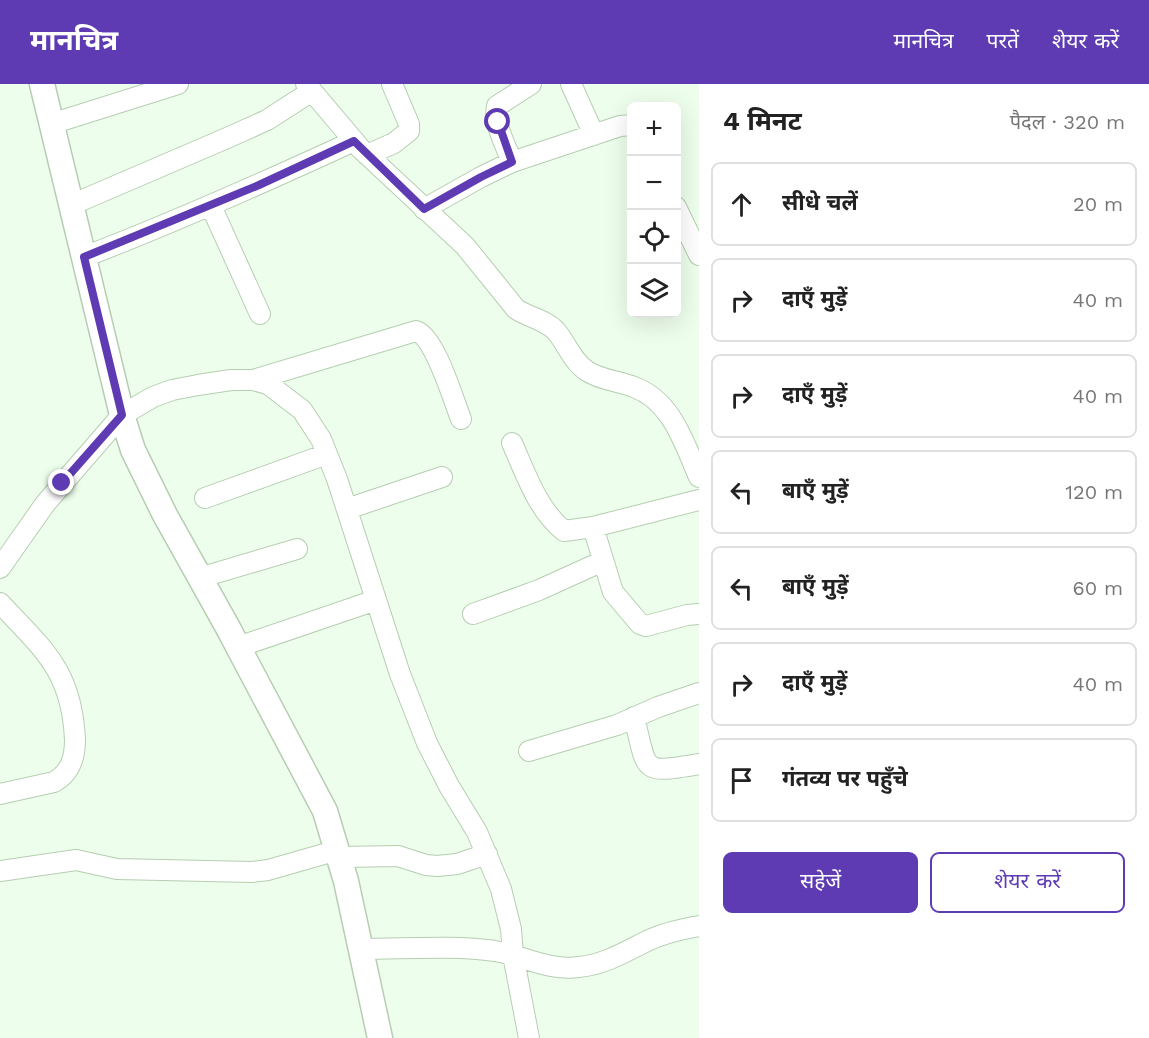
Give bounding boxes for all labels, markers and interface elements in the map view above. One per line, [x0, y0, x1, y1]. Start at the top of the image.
text: मानचित्र [30, 24, 118, 57]
text: मानचित्र [894, 28, 954, 53]
text: परतें [987, 28, 1019, 53]
text: शेयर करें [1052, 28, 1119, 53]
map controls [627, 102, 681, 318]
button: + [627, 102, 681, 156]
text: 4 मिनट [723, 106, 802, 136]
route start [484, 108, 510, 134]
text: पैदल · 320 m [1010, 110, 1125, 134]
button: − [627, 156, 681, 210]
icon: ahead [725, 188, 758, 221]
text: सीधे चलें [782, 190, 858, 215]
text: 20 m [1073, 192, 1123, 216]
button: locate [627, 210, 681, 264]
button: layers [627, 264, 681, 318]
icon: right [725, 284, 758, 317]
text: दाएँ मुड़ें [782, 286, 847, 311]
text: 40 m [1072, 288, 1123, 312]
icon: right [725, 380, 758, 413]
text: दाएँ मुड़ें [782, 382, 847, 407]
text: 40 m [1072, 384, 1123, 408]
route end [48, 469, 74, 495]
icon: left [725, 476, 758, 509]
text: बाएँ मुड़ें [782, 478, 849, 503]
text: 120 m [1065, 480, 1123, 504]
icon: left [725, 572, 758, 605]
text: बाएँ मुड़ें [782, 574, 849, 599]
text: 60 m [1073, 576, 1123, 600]
icon: right [725, 668, 758, 701]
text: दाएँ मुड़ें [782, 670, 847, 695]
text: 40 m [1072, 672, 1123, 696]
icon: arrive [725, 764, 758, 797]
text: गंतव्य पर पहुँचे [782, 766, 908, 791]
button: सहेजें [723, 852, 918, 913]
button: शेयर करें [930, 852, 1125, 913]

